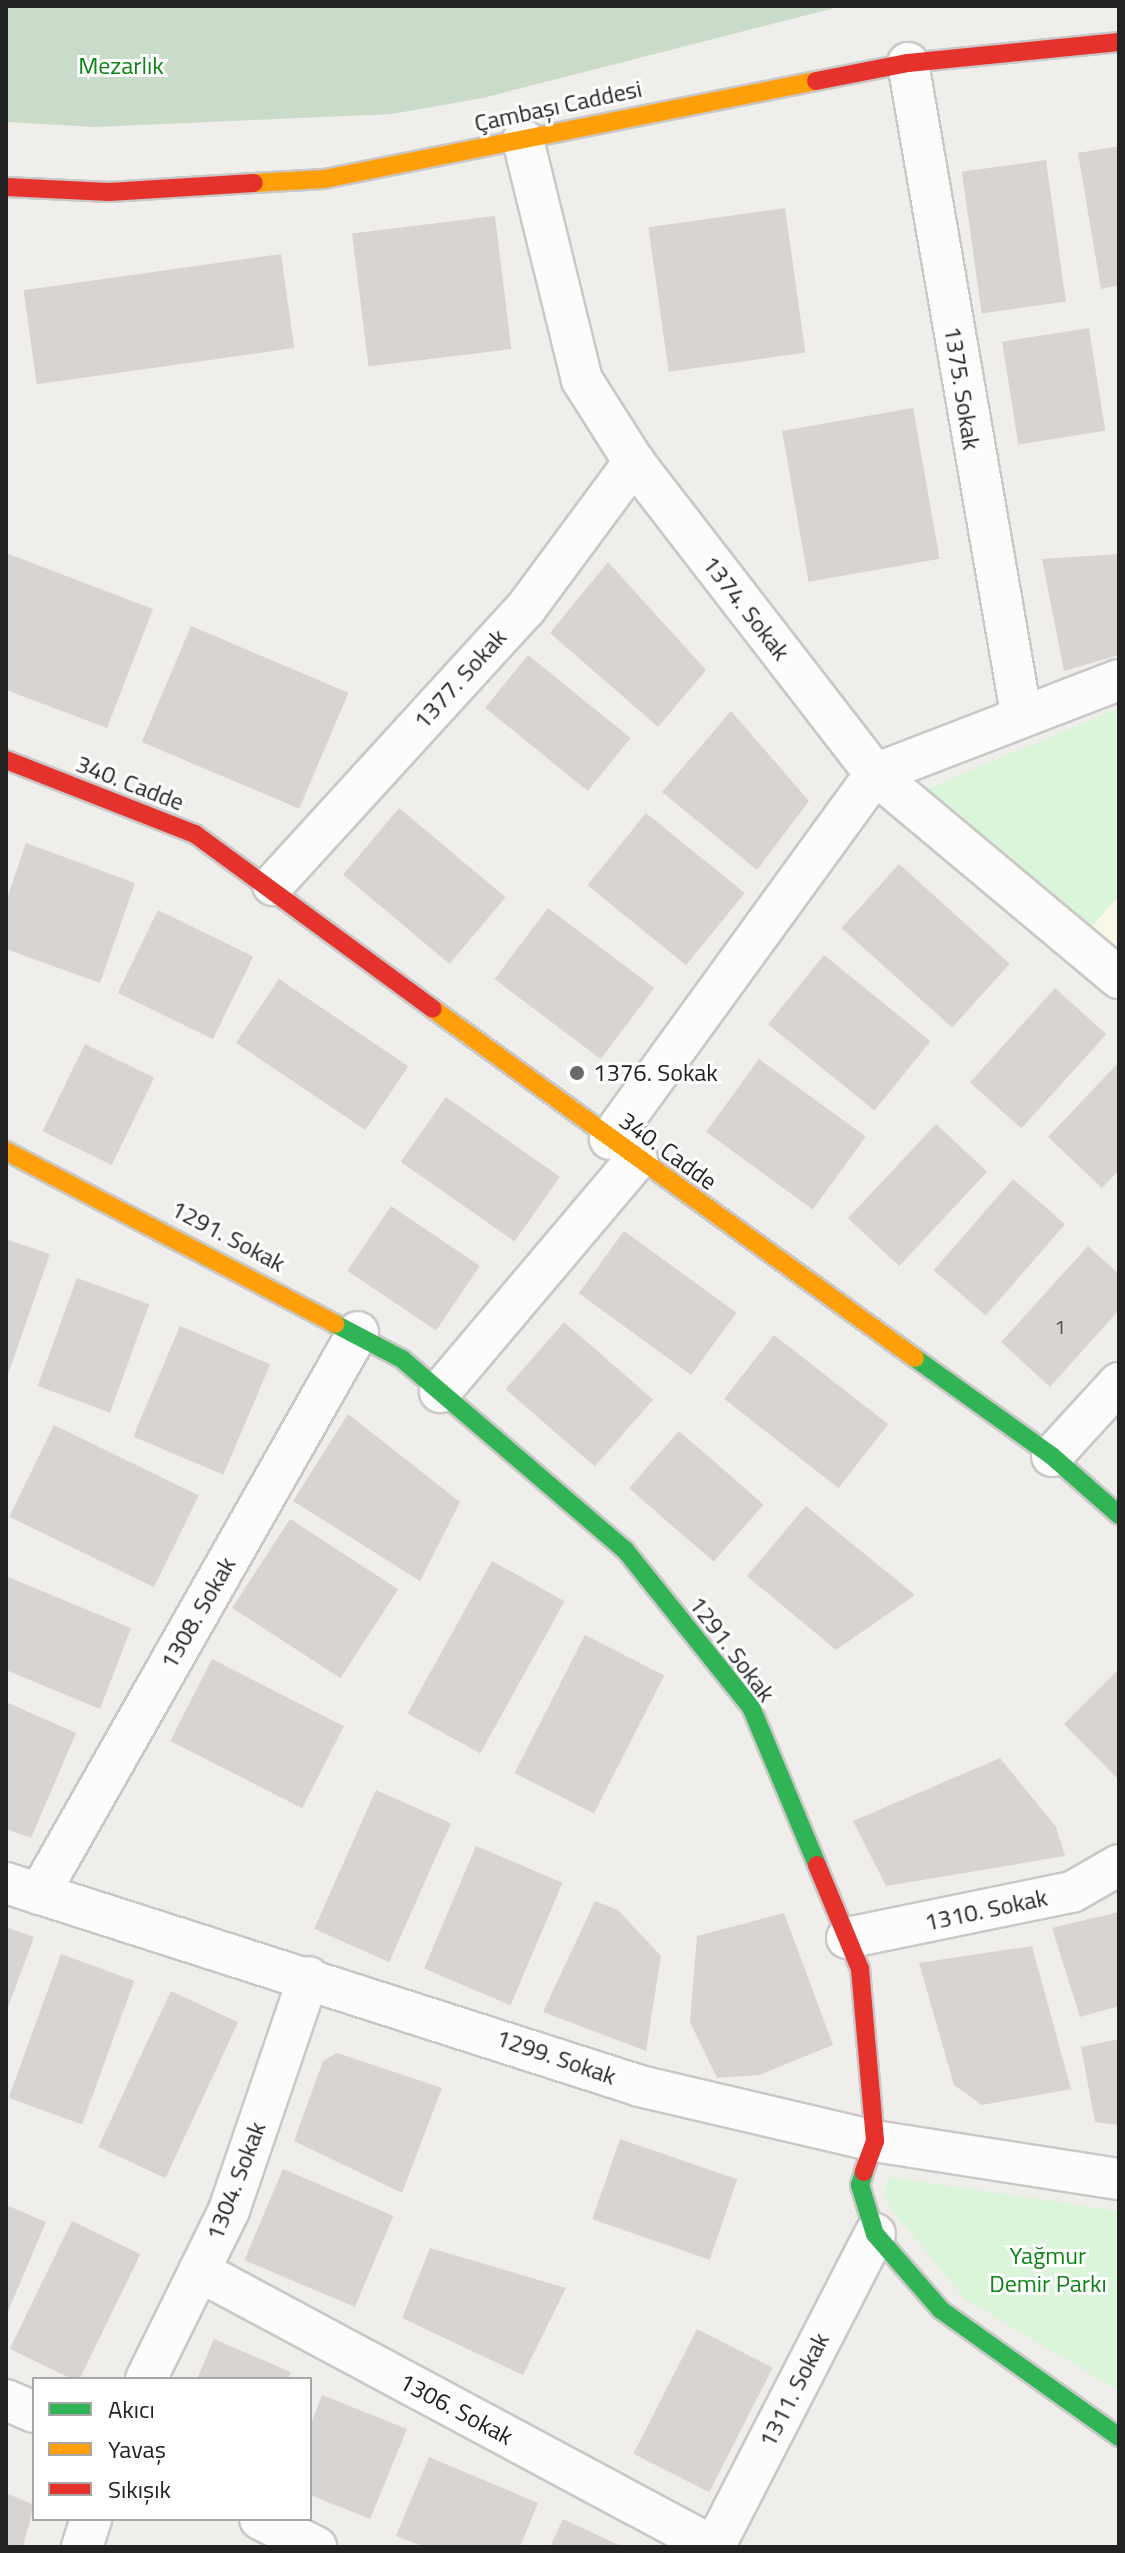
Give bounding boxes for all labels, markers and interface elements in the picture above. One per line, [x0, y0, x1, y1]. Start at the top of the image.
park label: Mezarlık [78, 52, 164, 80]
street label: Çambaşı Caddesi [472, 74, 644, 138]
street label: 1375. Sokak [938, 324, 986, 452]
street label: 1374. Sokak [696, 550, 796, 666]
street label: 1377. Sokak [408, 623, 512, 735]
street label: 340. Cadde [72, 749, 188, 817]
place label: 1376. Sokak [593, 1059, 718, 1087]
marker: 1376. Sokak [568, 1064, 586, 1082]
street label: 340. Cadde [614, 1106, 722, 1196]
street label: 1291. Sokak [166, 1194, 290, 1278]
house number: 1 [1054, 1314, 1066, 1338]
street label: 1308. Sokak [154, 1552, 242, 1674]
street label: 1291. Sokak [683, 1590, 781, 1708]
street label: 1310. Sokak [922, 1883, 1050, 1937]
street label: 1299. Sokak [492, 2023, 620, 2091]
street label: 1304. Sokak [200, 2118, 272, 2244]
park label: Yağmur Demir Parkı [989, 2242, 1107, 2298]
street label: 1311. Sokak [753, 2328, 835, 2452]
street label: 1306. Sokak [394, 2367, 518, 2451]
legend [32, 2377, 312, 2521]
text: Akıcı [108, 2391, 155, 2427]
text: Yavaş [108, 2431, 166, 2467]
text: Sıkışık [108, 2471, 171, 2507]

